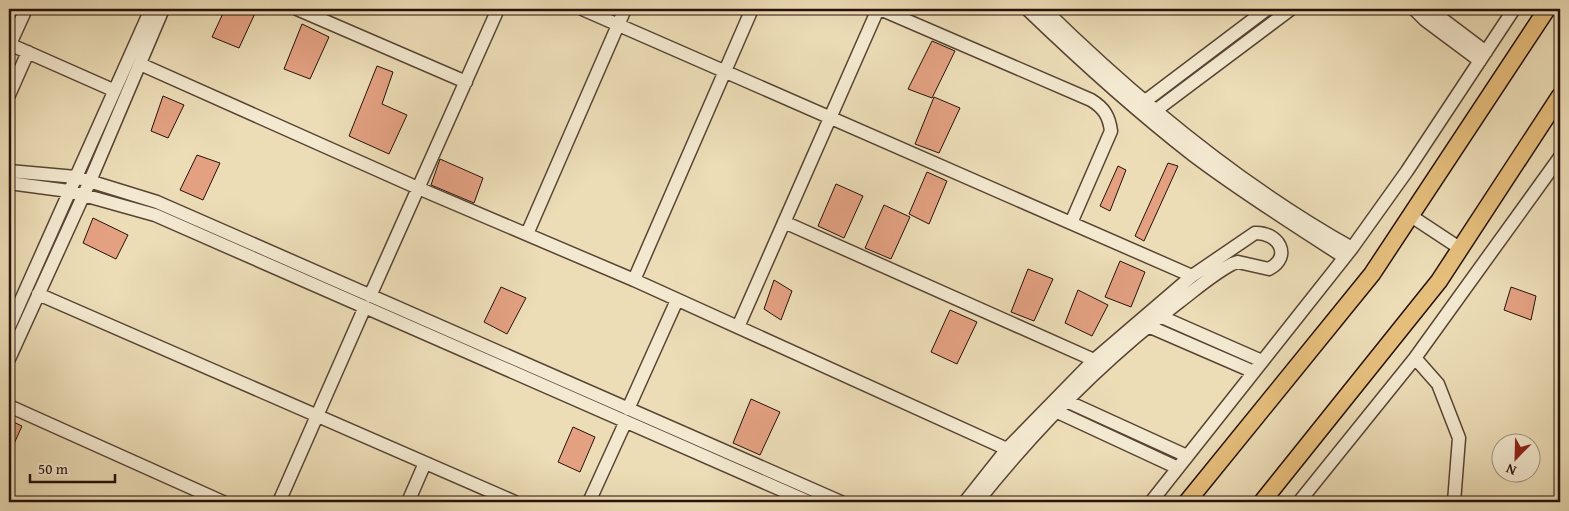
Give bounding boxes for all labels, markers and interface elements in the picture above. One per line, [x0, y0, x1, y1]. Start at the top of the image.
north arrow [1492, 434, 1542, 484]
scale bar [30, 451, 115, 483]
text: 50 m [38, 458, 69, 479]
text: N [1502, 459, 1519, 481]

